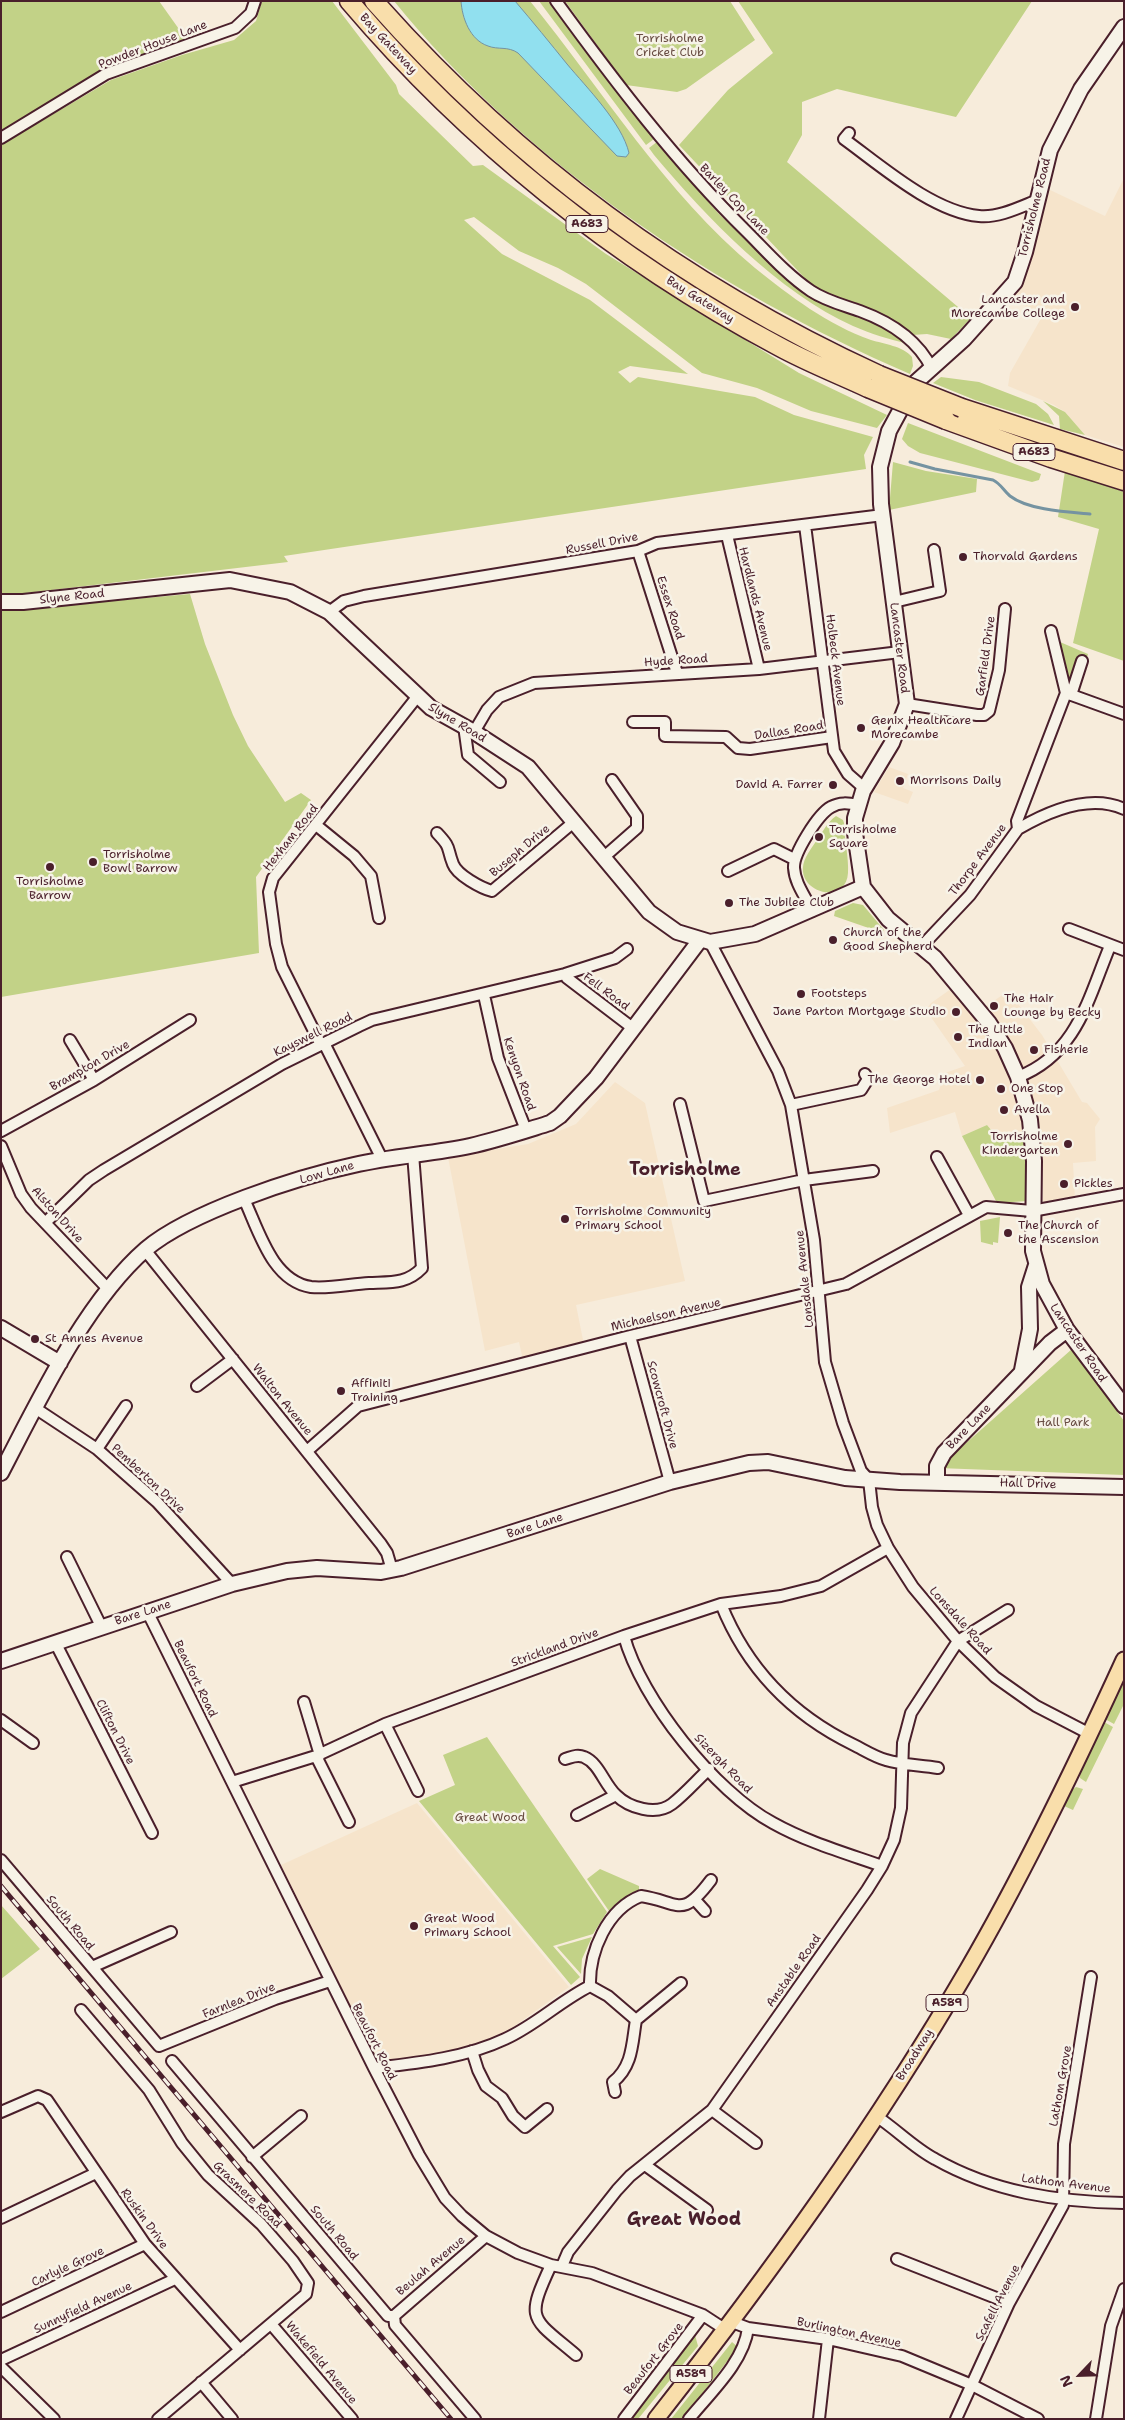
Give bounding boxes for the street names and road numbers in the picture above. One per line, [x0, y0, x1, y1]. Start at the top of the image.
street label: Bay Gateway [356, 11, 420, 77]
street label: Powder House Lane [97, 18, 209, 72]
street label: Torrisholme Road [1016, 157, 1054, 259]
street label: Barley Cop Lane [696, 161, 772, 239]
road number: A683 [566, 215, 608, 232]
street label: Bay Gateway [663, 273, 737, 327]
road number: A683 [1013, 444, 1055, 461]
street label: Russell Drive [564, 530, 640, 558]
street label: Hardlands Avenue [735, 545, 775, 653]
street label: Essex Road [653, 574, 687, 642]
street label: Slyne Road [39, 586, 105, 608]
street label: Lancaster Road [886, 602, 912, 694]
street label: Holbeck Avenue [822, 613, 848, 707]
street label: Garfield Drive [973, 615, 999, 697]
street label: Hyde Road [644, 652, 708, 670]
street label: Slyne Road [425, 700, 489, 746]
street label: Dallas Road [753, 718, 825, 744]
street label: Hexham Road [260, 802, 322, 874]
street label: Thorpe Avenue [946, 821, 1010, 899]
street label: Buseph Drive [487, 822, 553, 880]
street label: Fell Road [580, 970, 632, 1014]
street label: Kayswell Road [271, 1010, 355, 1060]
street label: Kenyon Road [500, 1035, 538, 1113]
street label: Brampton Drive [48, 1037, 132, 1095]
street label: Low Lane [298, 1158, 356, 1188]
street label: Alston Drive [28, 1184, 86, 1246]
street label: Lonsdale Avenue [793, 1229, 817, 1329]
street label: Michaelson Avenue [610, 1295, 722, 1335]
street label: Lancaster Road [1046, 1301, 1110, 1385]
street label: Scowcroft Drive [643, 1359, 681, 1451]
street label: Walton Avenue [249, 1361, 315, 1439]
street label: Bare Lane [944, 1401, 994, 1453]
street label: Pemberton Drive [108, 1441, 188, 1517]
street label: Hall Drive [999, 1476, 1057, 1492]
street label: Bare Lane [505, 1510, 565, 1542]
street label: Lonsdale Road [926, 1584, 994, 1658]
street label: Bare Lane [113, 1597, 173, 1629]
street label: Strickland Drive [509, 1625, 601, 1671]
street label: Beaufort Road [170, 1638, 220, 1720]
street label: Clifton Drive [92, 1697, 138, 1767]
street label: Sizergh Road [691, 1731, 755, 1797]
street label: South Road [43, 1893, 97, 1953]
street label: Anstable Road [764, 1932, 824, 2010]
street label: Farnlea Drive [201, 1980, 277, 2022]
road number: A589 [926, 1995, 968, 2012]
street label: Beaufort Road [349, 2001, 399, 2083]
street label: Broadway [893, 2026, 937, 2084]
street label: Lathom Grove [1047, 2044, 1075, 2128]
street label: Grasmere Road [210, 2159, 284, 2231]
street label: Lathom Avenue [1020, 2171, 1112, 2197]
street label: Ruskin Drive [117, 2186, 171, 2252]
street label: South Road [307, 2203, 361, 2263]
street label: Beulah Avenue [394, 2233, 468, 2299]
street label: Carlyle Grove [29, 2244, 107, 2290]
street label: Scafell Avenue [973, 2262, 1023, 2344]
street label: Sunnyfield Avenue [32, 2279, 134, 2337]
street label: Burlington Avenue [795, 2315, 903, 2351]
street label: Wakefield Avenue [282, 2319, 360, 2407]
street label: Beaufort Grove [621, 2320, 687, 2398]
road number: A589 [670, 2366, 712, 2382]

